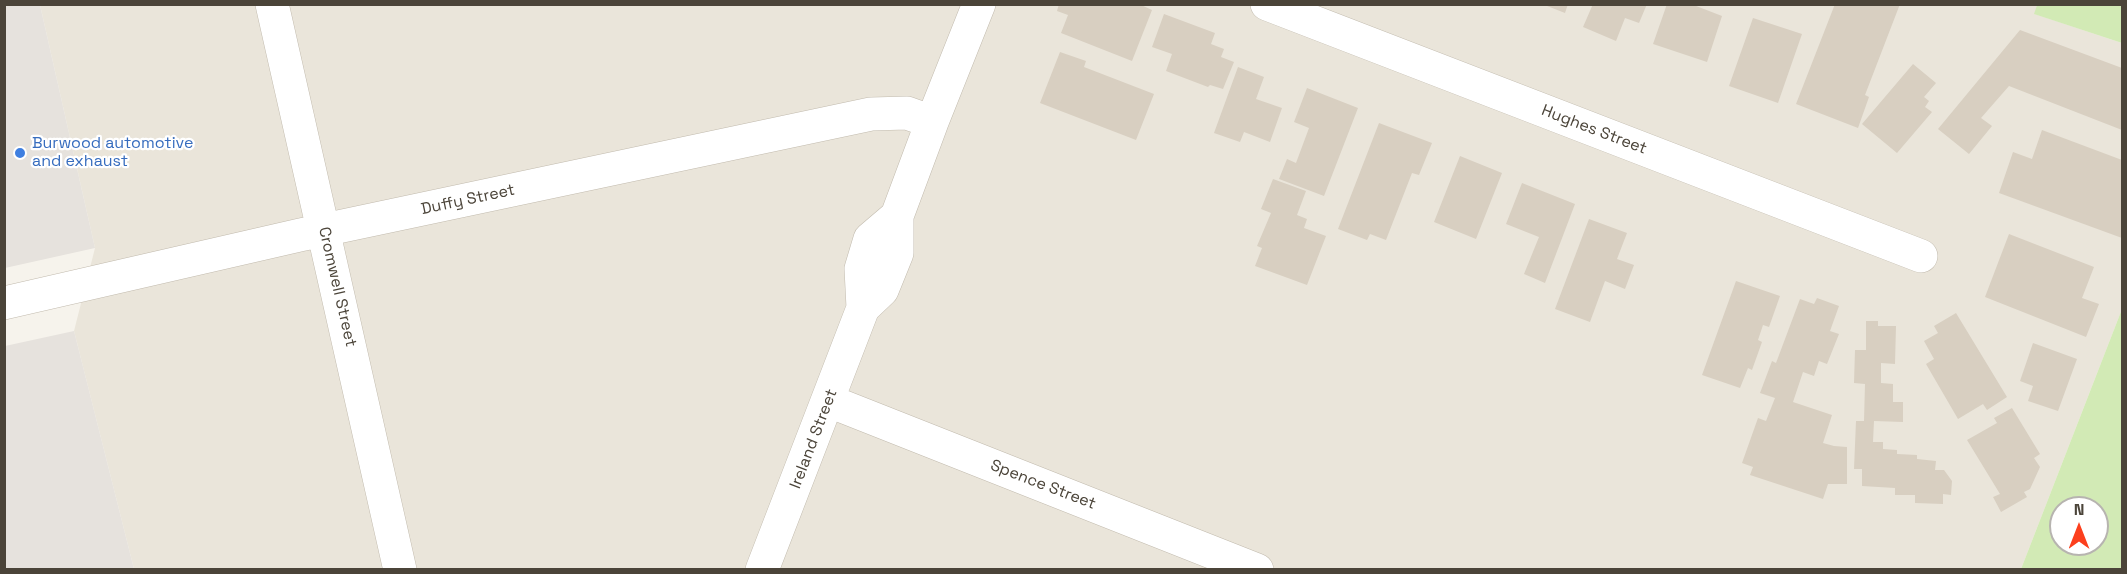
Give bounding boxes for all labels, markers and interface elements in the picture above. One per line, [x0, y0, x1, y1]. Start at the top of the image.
street label: Hughes Street [1539, 101, 1649, 159]
place label: Burwood automotive and exhaust [32, 134, 193, 172]
marker: Burwood automotive and exhaust [13, 146, 27, 160]
street label: Duffy Street [419, 181, 517, 219]
street label: Cromwell Street [314, 225, 360, 349]
street label: Ireland Street [786, 386, 842, 492]
street label: Spence Street [988, 456, 1098, 514]
north arrow [2049, 496, 2109, 556]
text: N [2074, 499, 2084, 520]

